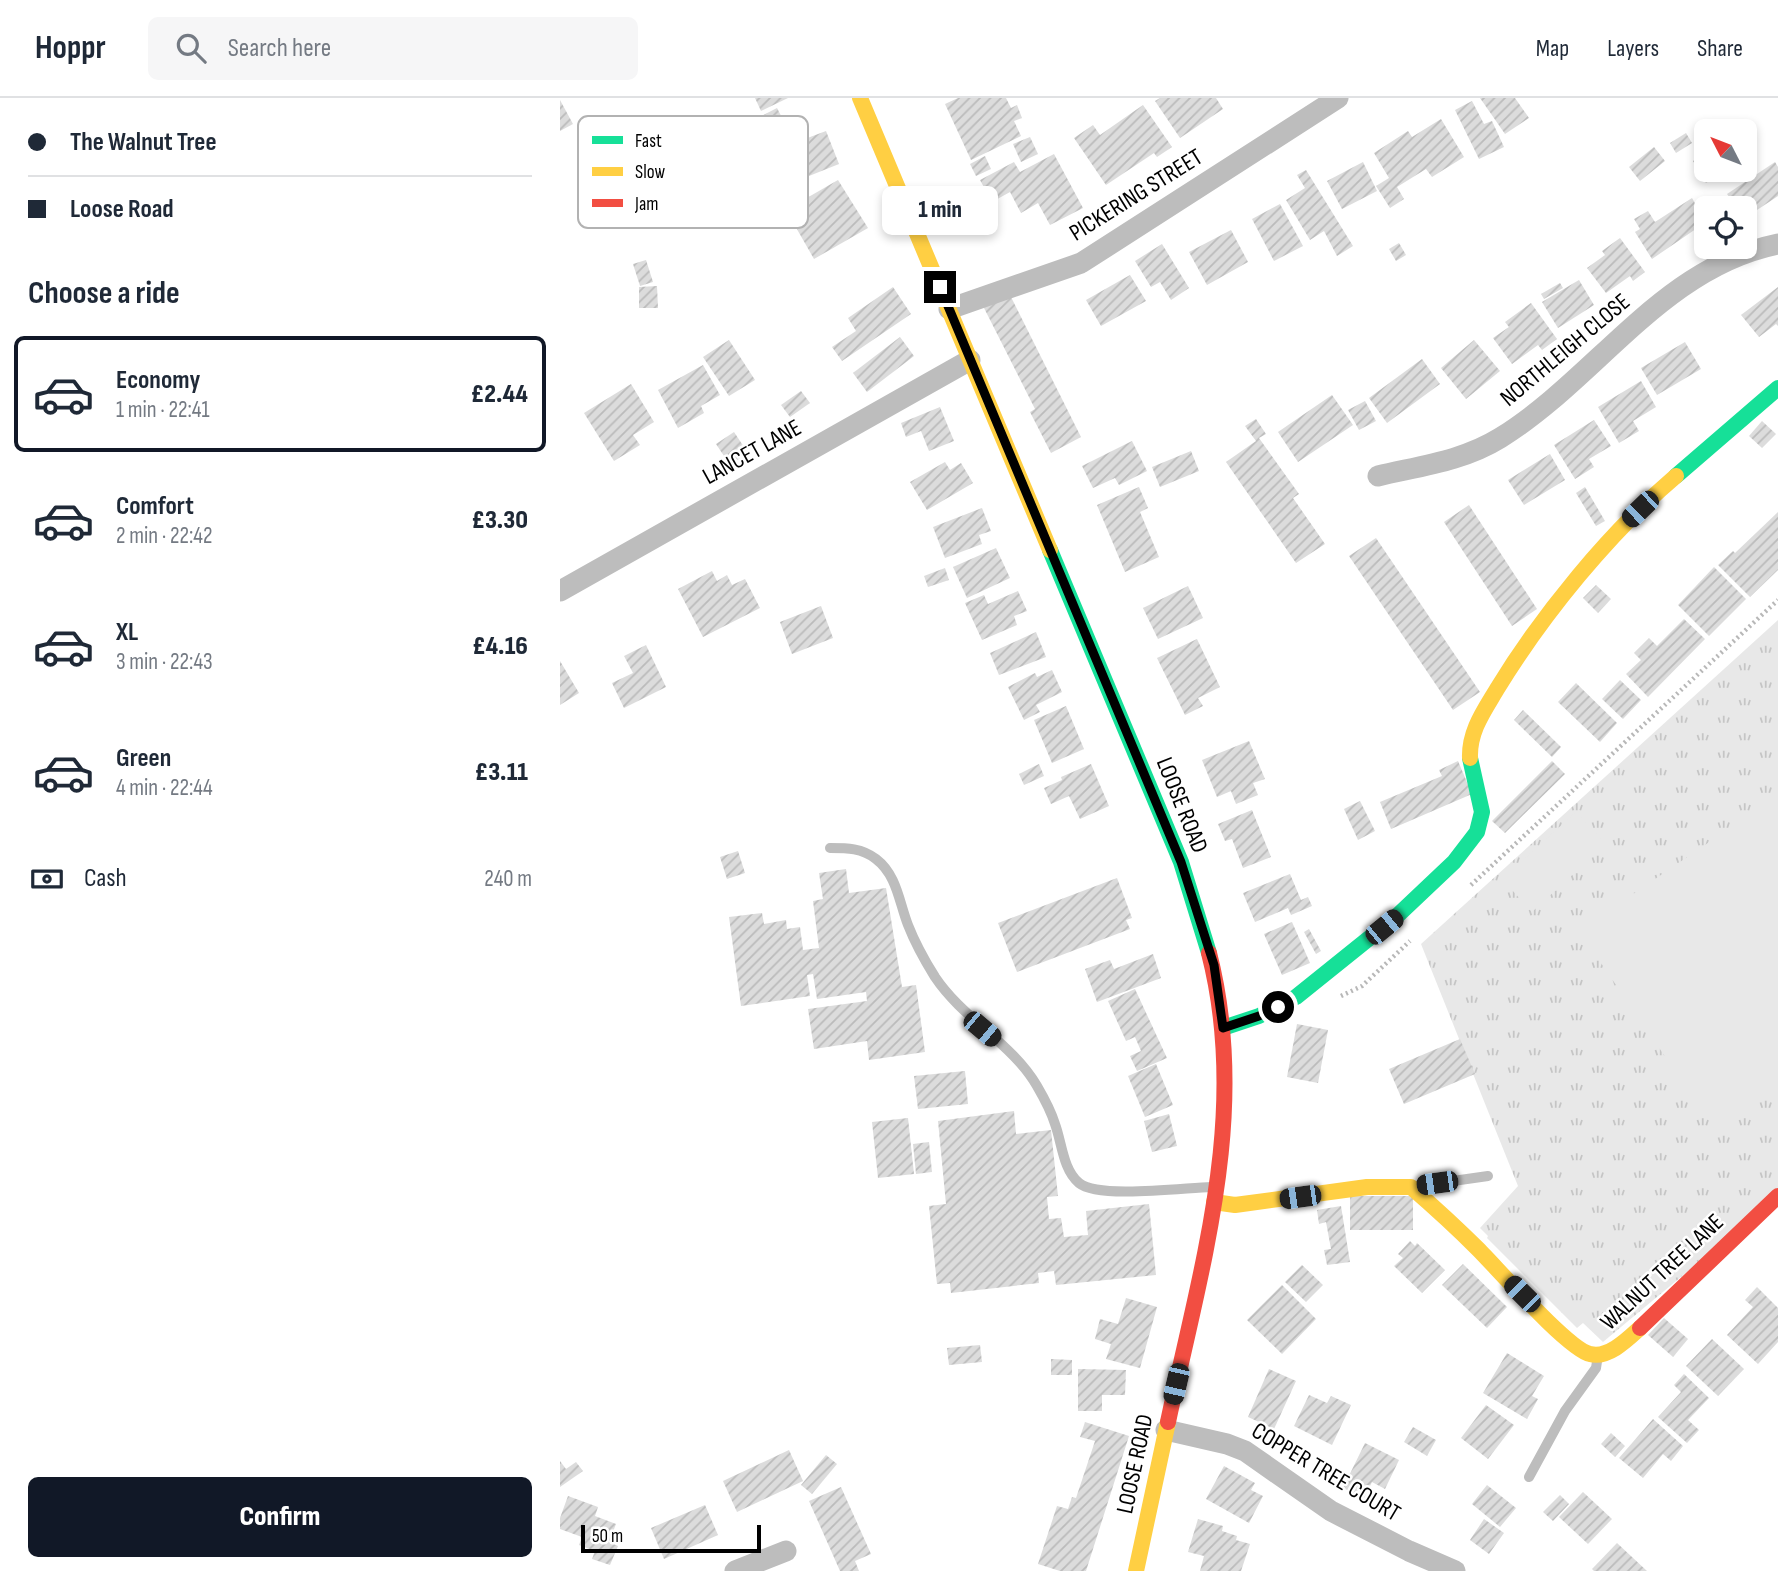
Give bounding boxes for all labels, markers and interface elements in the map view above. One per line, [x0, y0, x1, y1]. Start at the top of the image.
search box [148, 17, 638, 80]
text: Hoppr [35, 28, 106, 68]
icon: search [172, 29, 210, 67]
text: Search here [228, 33, 331, 64]
text: Map [1536, 34, 1569, 63]
text: Layers [1607, 34, 1659, 63]
text: Share [1697, 34, 1743, 63]
legend [578, 116, 808, 228]
north arrow [1694, 119, 1757, 182]
map controls [1694, 119, 1757, 259]
text: The Walnut Tree [70, 127, 217, 158]
text: Fast [635, 130, 662, 153]
street label: PICKERING STREET [1064, 142, 1208, 248]
text: Slow [635, 161, 665, 184]
callout: 1 min [882, 186, 998, 234]
text: Jam [634, 193, 658, 216]
text: Loose Road [70, 194, 174, 225]
text: 1 min [918, 196, 962, 224]
button: locate [1694, 196, 1757, 259]
route end [924, 271, 956, 303]
text: Choose a ride [28, 274, 180, 313]
street label: NORTHLEIGH CLOSE [1494, 287, 1636, 413]
icon: car [32, 363, 95, 426]
text: Economy [116, 365, 200, 396]
text: £2.44 [471, 379, 528, 410]
text: 1 min · 22:41 [116, 396, 210, 424]
street label: LANCET LANE [698, 413, 806, 491]
car [1618, 487, 1663, 531]
icon: car [32, 489, 95, 552]
text: Comfort [116, 491, 194, 522]
text: £3.30 [471, 505, 528, 536]
text: 2 min · 22:42 [116, 522, 212, 550]
icon: car [32, 615, 95, 678]
text: XL [116, 617, 138, 648]
text: £4.16 [472, 631, 528, 662]
text: 3 min · 22:43 [116, 648, 213, 676]
icon: car [32, 741, 95, 804]
text: Green [116, 743, 171, 774]
street label: LOOSE ROAD [1150, 753, 1214, 857]
text: £3.11 [475, 757, 528, 788]
text: 4 min · 22:44 [116, 774, 213, 802]
icon: cash [28, 860, 66, 898]
text: Cash [84, 863, 127, 894]
text: 240 m [484, 865, 532, 893]
car [1362, 906, 1407, 948]
route start [1262, 991, 1294, 1023]
car [960, 1007, 1005, 1051]
car [1415, 1170, 1460, 1196]
car [1278, 1184, 1323, 1210]
street label: WALNUT TREE LANE [1594, 1208, 1730, 1336]
car [1500, 1272, 1545, 1316]
car [1162, 1361, 1191, 1407]
street label: LOOSE ROAD [1110, 1412, 1160, 1516]
street label: COPPER TREE COURT [1246, 1416, 1406, 1528]
button: Confirm [28, 1477, 532, 1557]
scale bar [581, 1522, 761, 1554]
text: 50 m [592, 1525, 623, 1548]

